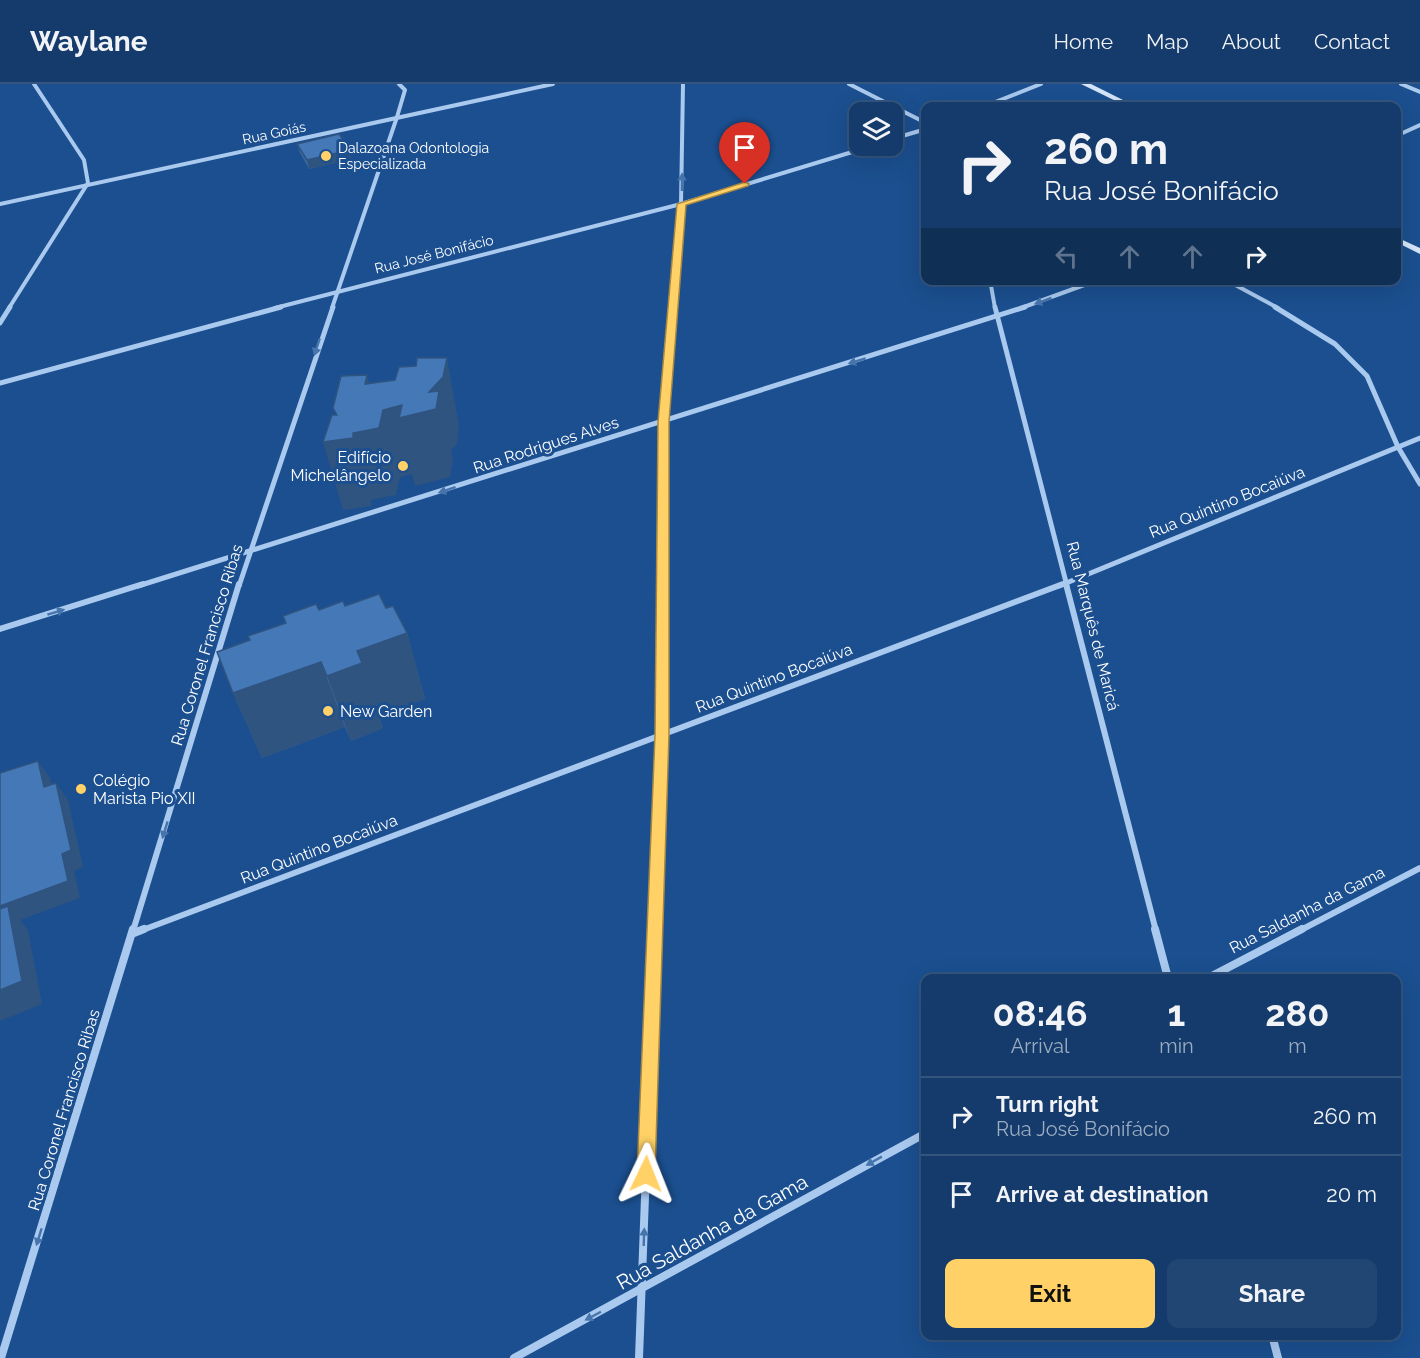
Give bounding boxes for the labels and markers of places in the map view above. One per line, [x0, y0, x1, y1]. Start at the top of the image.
pin [719, 122, 770, 184]
place label: Dalazoana Odontologia Especializada [338, 140, 489, 172]
marker: Dalazoana Odontologia Especializada [319, 149, 333, 163]
place label: Edifício Michelângelo [290, 448, 391, 485]
marker: Edifício Michelângelo [396, 459, 410, 473]
place label: New Garden [340, 702, 432, 721]
marker: New Garden [321, 704, 335, 718]
place label: Colégio Marista Pio XII [93, 771, 196, 808]
marker: Colégio Marista Pio XII [74, 782, 88, 796]

